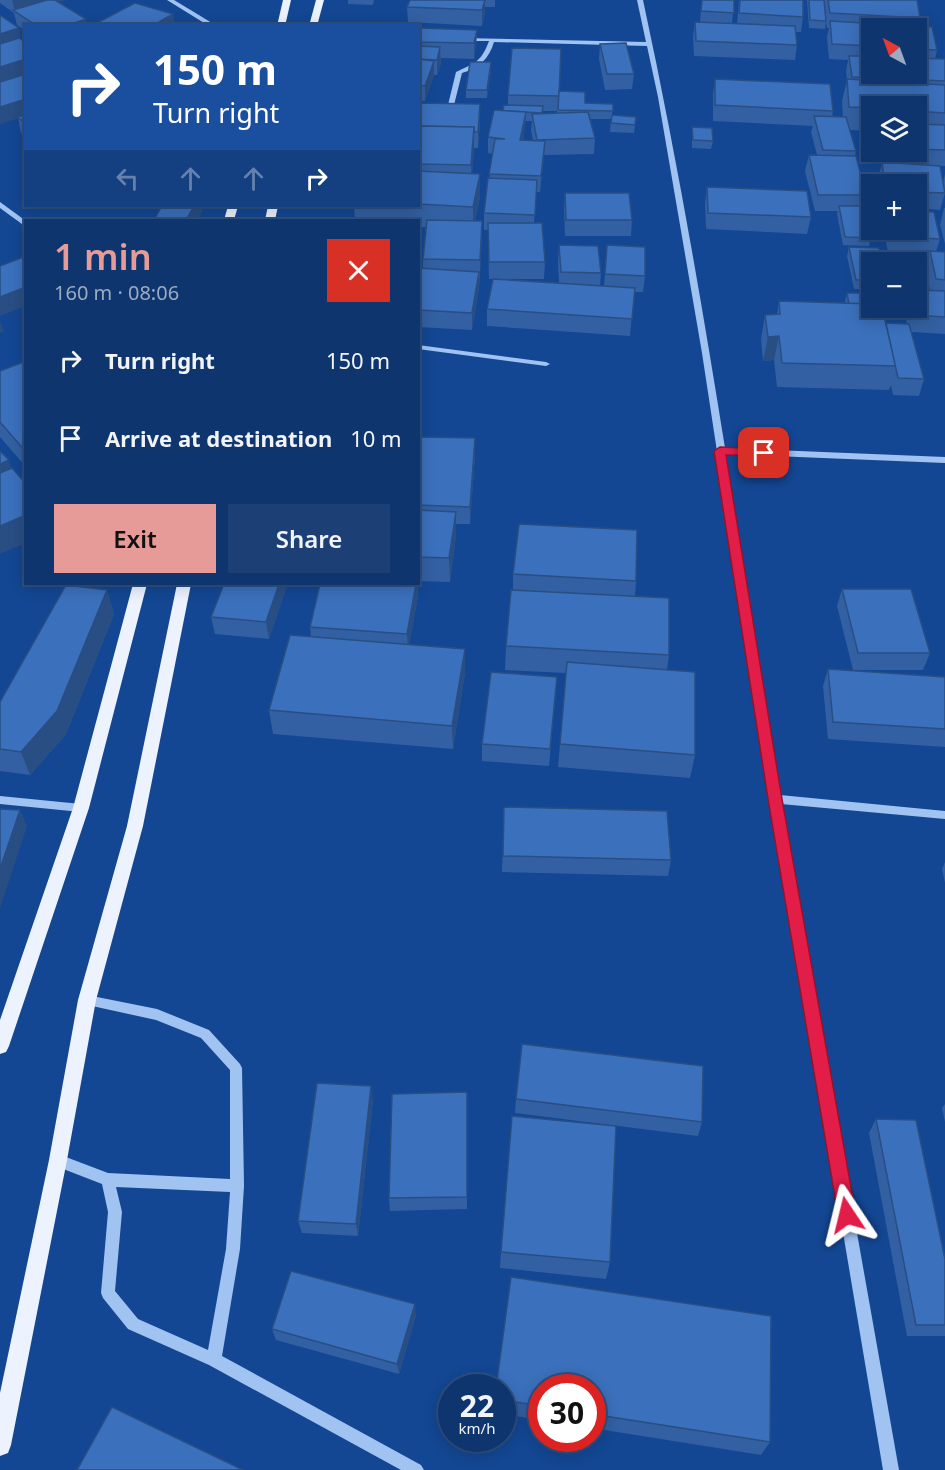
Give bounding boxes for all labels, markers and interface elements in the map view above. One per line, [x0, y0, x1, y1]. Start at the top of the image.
north arrow [861, 18, 927, 84]
map controls [861, 18, 927, 318]
text: 150 m [153, 40, 277, 97]
icon: right [54, 48, 132, 126]
text: Turn right [153, 94, 279, 131]
button: layers [861, 96, 927, 162]
icon: left [111, 162, 144, 195]
icon: ahead [174, 162, 207, 195]
icon: ahead [237, 162, 270, 195]
icon: right [300, 162, 333, 195]
button: + [861, 174, 927, 240]
text: 1 min [54, 232, 152, 281]
button: close [327, 239, 390, 302]
button: − [861, 252, 927, 318]
text: 160 m · 08:06 [54, 279, 179, 306]
icon: right [54, 344, 87, 377]
text: Turn right [105, 345, 215, 375]
text: 150 m [326, 345, 390, 375]
icon: arrive [54, 422, 87, 455]
text: Arrive at destination [105, 423, 332, 453]
text: 10 m [350, 423, 402, 453]
pin [738, 427, 789, 478]
icon: arrive [747, 436, 780, 469]
button: Exit [54, 504, 216, 573]
button: Share [228, 504, 390, 573]
position arrow [815, 1183, 879, 1247]
speed limit sign: 30 [528, 1374, 606, 1452]
text: 22 [460, 1385, 494, 1426]
text: km/h [459, 1418, 495, 1438]

